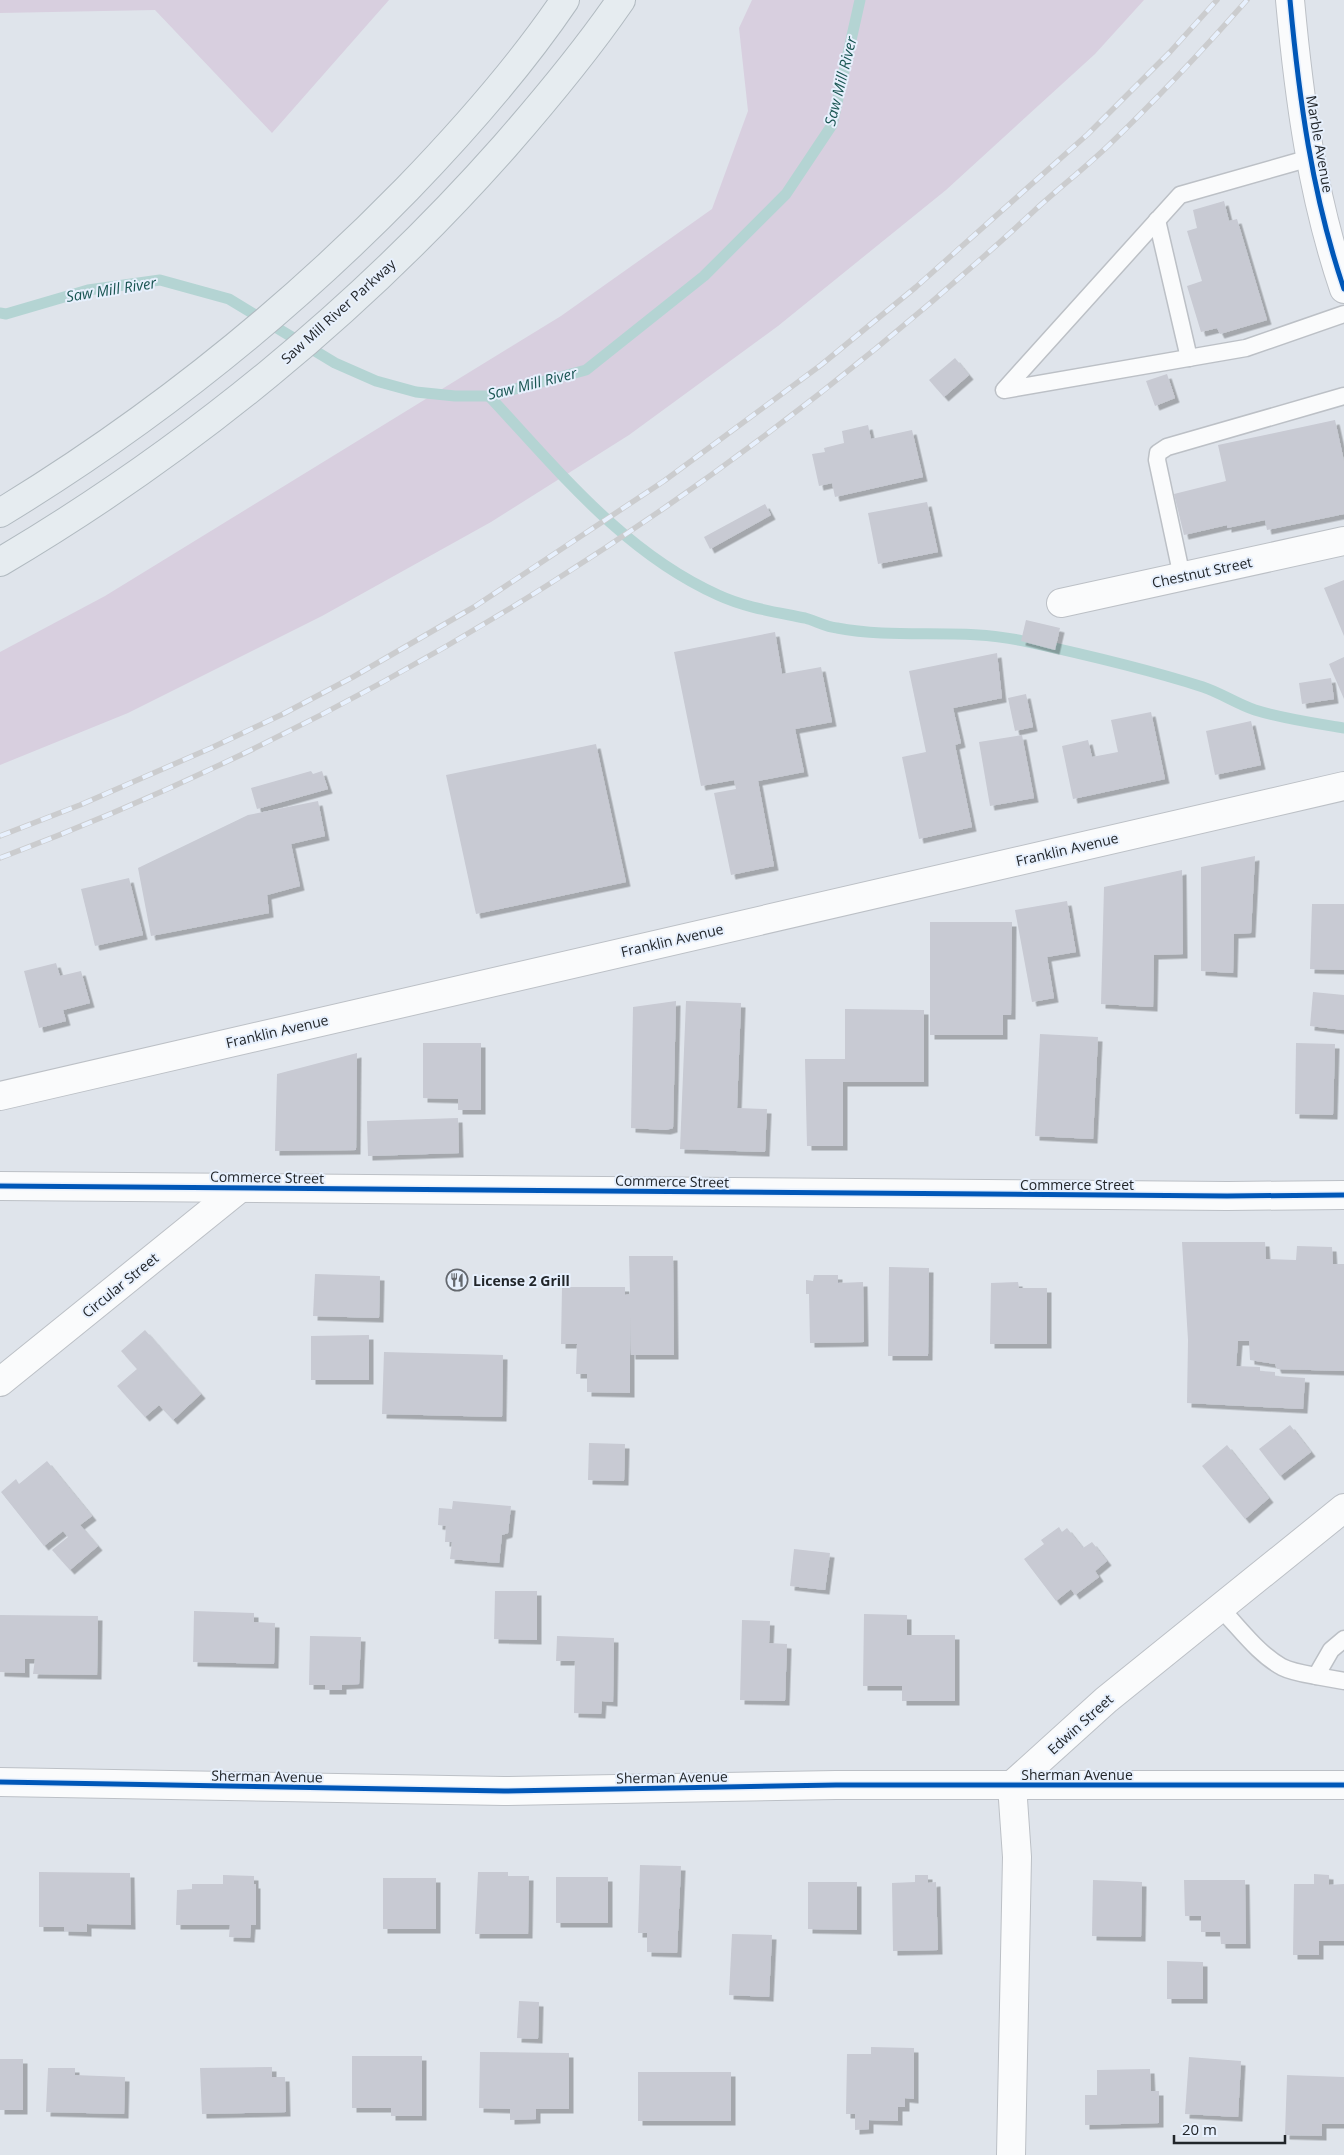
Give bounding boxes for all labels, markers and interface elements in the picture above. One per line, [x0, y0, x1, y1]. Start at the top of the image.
water label: Saw Mill River [819, 33, 861, 128]
street label: Marble Avenue [1302, 94, 1338, 194]
street label: Saw Mill River Parkway [277, 254, 400, 368]
water label: Saw Mill River [64, 272, 159, 306]
water label: Saw Mill River [485, 362, 580, 404]
street label: Chestnut Street [1150, 552, 1254, 592]
street label: Franklin Avenue [1014, 828, 1120, 870]
street label: Franklin Avenue [619, 919, 725, 961]
street label: Franklin Avenue [224, 1010, 330, 1052]
street label: Commerce Street [210, 1167, 324, 1187]
street label: Commerce Street [615, 1171, 729, 1191]
street label: Commerce Street [1020, 1175, 1134, 1194]
street label: Circular Street [78, 1248, 162, 1322]
restaurant icon: License 2 Grill [445, 1268, 469, 1292]
place label: License 2 Grill [473, 1271, 570, 1290]
street label: Edwin Street [1043, 1689, 1117, 1759]
street label: Sherman Avenue [1021, 1765, 1133, 1784]
street label: Sherman Avenue [211, 1766, 323, 1786]
street label: Sherman Avenue [616, 1767, 728, 1787]
scale bar [1174, 2112, 1285, 2144]
text: 20 m [1182, 2119, 1217, 2139]

